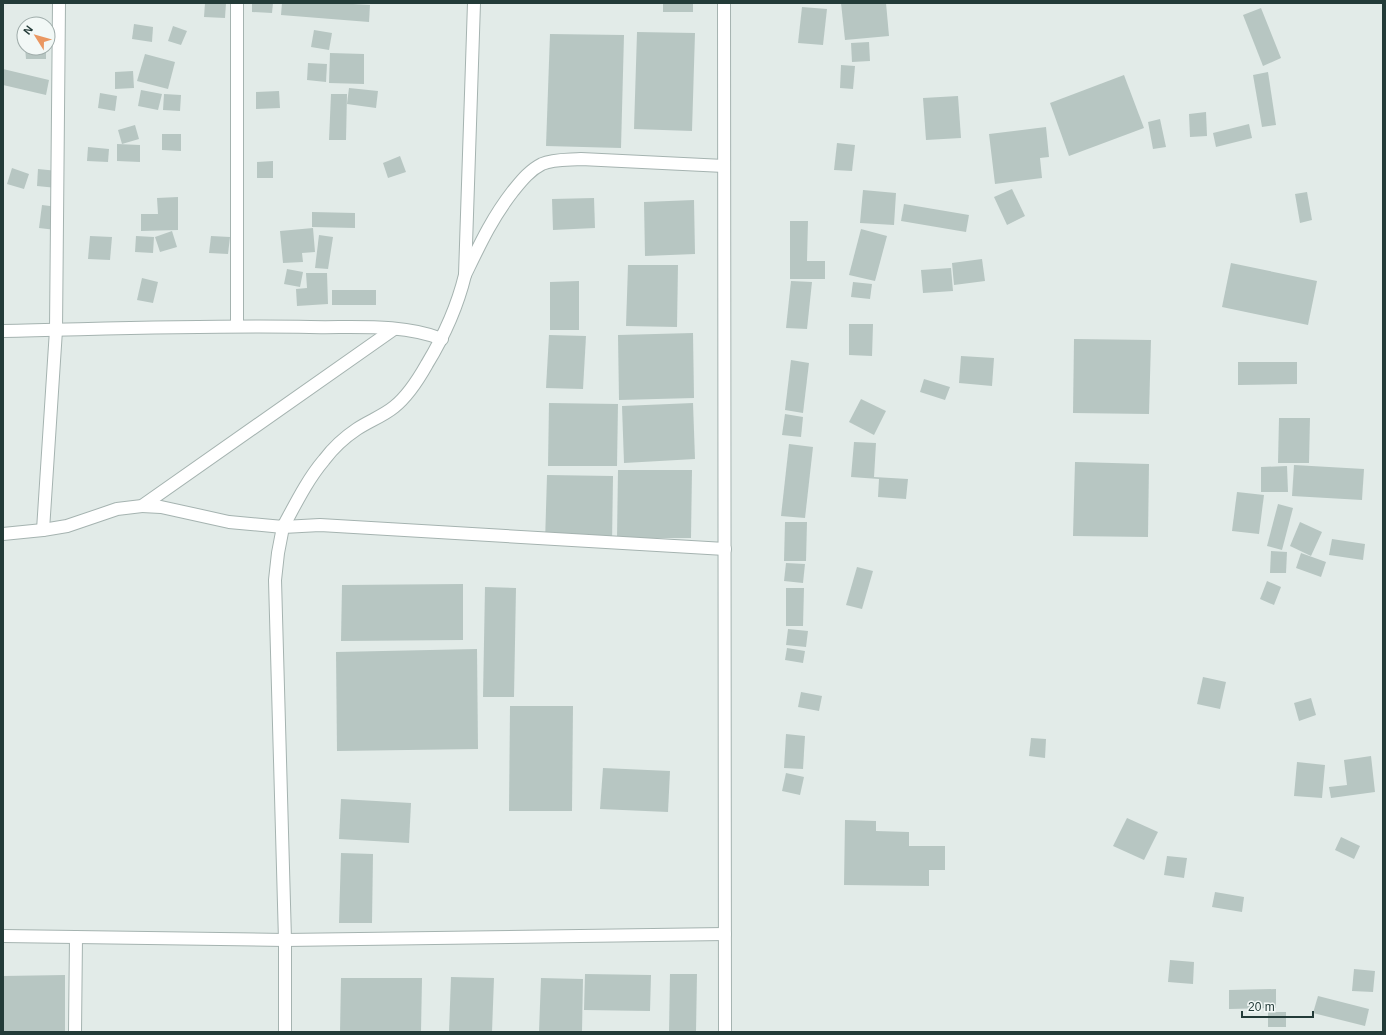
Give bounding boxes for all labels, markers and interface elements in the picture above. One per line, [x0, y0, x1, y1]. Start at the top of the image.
north arrow [16, 16, 56, 56]
text: N [21, 23, 35, 37]
scale bar [1242, 993, 1313, 1019]
text: 20 m [1248, 1000, 1275, 1014]

